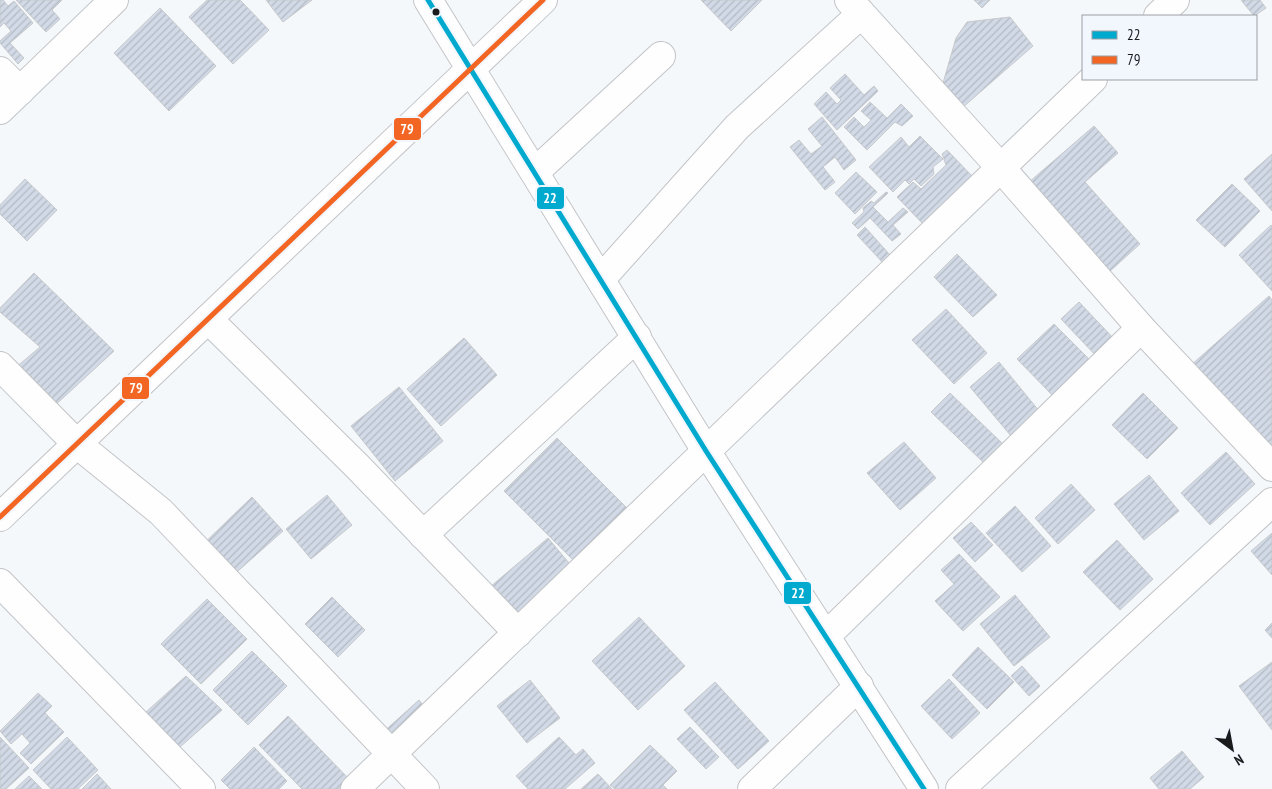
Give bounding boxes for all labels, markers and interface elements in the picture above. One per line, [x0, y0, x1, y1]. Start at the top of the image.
unlabelled marker [431, 7, 441, 17]
legend [1082, 15, 1257, 80]
text: 22 [1127, 25, 1141, 44]
text: 79 [1127, 50, 1141, 69]
line badge: 79 [393, 117, 422, 141]
text: 79 [400, 120, 414, 138]
line badge: 22 [536, 186, 565, 210]
text: 22 [543, 189, 557, 207]
line badge: 79 [121, 376, 150, 400]
text: 79 [129, 379, 143, 397]
line badge: 22 [783, 581, 812, 605]
text: 22 [791, 584, 805, 602]
north arrow [1207, 724, 1257, 774]
text: N [1231, 750, 1247, 770]

